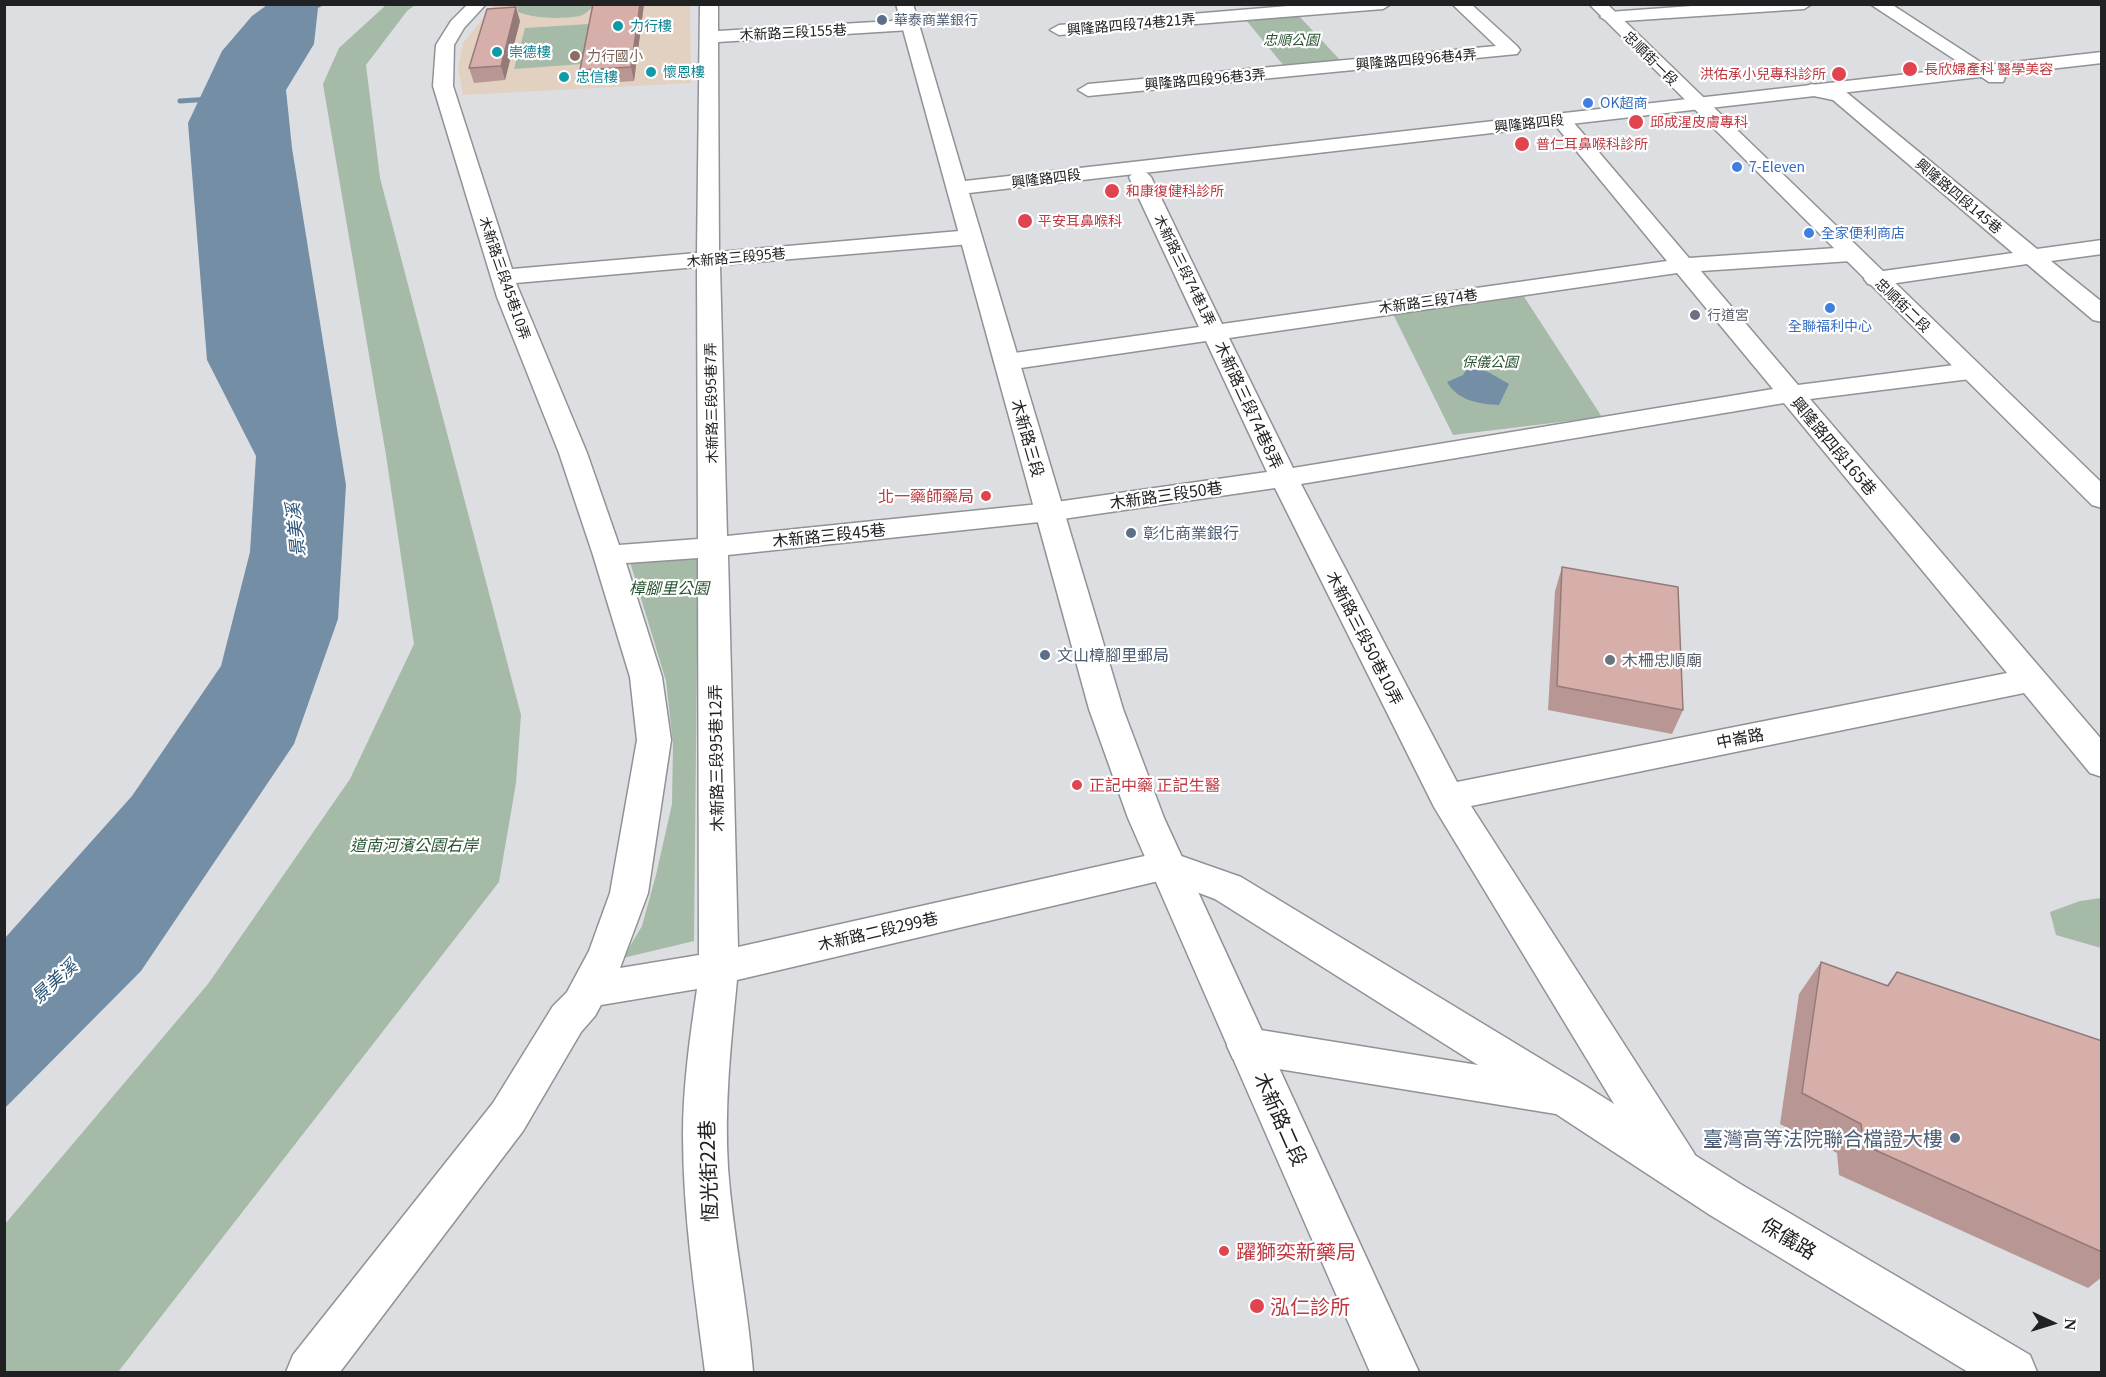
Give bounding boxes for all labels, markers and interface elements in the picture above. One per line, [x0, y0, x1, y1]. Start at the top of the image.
street label: 興隆路四段74巷21弄 [1066, 10, 1196, 38]
place label: 華泰商業銀行 [894, 12, 978, 28]
marker: 華泰商業銀行 [875, 13, 889, 27]
place label: 力行樓 [630, 18, 672, 34]
marker: 力行樓 [611, 19, 625, 33]
street label: 木新路三段155巷 [739, 21, 847, 43]
street label: 忠順街一段 [1620, 27, 1682, 89]
park label: 忠順公園 [1263, 32, 1319, 48]
place label: 崇德樓 [509, 44, 551, 60]
marker: 崇德樓 [490, 45, 504, 59]
street label: 興隆路四段96巷4弄 [1355, 45, 1477, 73]
place label: 力行國小 [587, 48, 643, 64]
marker: 力行國小 [568, 49, 582, 63]
marker: 長欣婦產科 醫學美容 [1901, 60, 1919, 78]
place label: 長欣婦產科 醫學美容 [1924, 61, 2053, 77]
place label: 懷恩樓 [663, 64, 705, 80]
marker: 懷恩樓 [644, 65, 658, 79]
street label: 興隆路四段96巷3弄 [1144, 65, 1266, 93]
marker: 洪佑承小兒專科診所 [1830, 65, 1848, 83]
place label: 洪佑承小兒專科診所 [1700, 66, 1826, 82]
place label: 忠信樓 [576, 69, 618, 85]
marker: 忠信樓 [557, 70, 571, 84]
place label: OK超商 [1600, 95, 1647, 111]
marker: OK超商 [1581, 96, 1595, 110]
street label: 興隆路四段 [1493, 111, 1565, 135]
marker: 邱成湦皮膚專科 [1627, 113, 1645, 131]
place label: 邱成湦皮膚專科 [1650, 114, 1748, 130]
marker: 普仁耳鼻喉科診所 [1513, 135, 1531, 153]
place label: 普仁耳鼻喉科診所 [1536, 136, 1648, 152]
street label: 興隆路四段145巷 [1912, 155, 2006, 237]
place label: 7-Eleven [1749, 159, 1805, 175]
marker: 7-Eleven [1730, 160, 1744, 174]
street label: 興隆路四段 [1010, 165, 1082, 191]
marker: 和康復健科診所 [1103, 182, 1121, 200]
place label: 和康復健科診所 [1126, 183, 1224, 199]
marker: 平安耳鼻喉科 [1016, 212, 1034, 230]
street label: 木新路三段74巷1弄 [1151, 212, 1219, 328]
place label: 平安耳鼻喉科 [1038, 213, 1122, 229]
street label: 木新路三段45巷10弄 [476, 214, 534, 342]
place label: 全家便利商店 [1821, 225, 1905, 241]
marker: 全家便利商店 [1802, 226, 1816, 240]
street label: 木新路三段95巷 [686, 244, 786, 270]
street label: 忠順街二段 [1872, 275, 1934, 335]
street label: 木新路三段74巷 [1378, 286, 1478, 316]
marker: 全聯福利中心 [1823, 301, 1837, 315]
place label: 行道宮 [1707, 307, 1749, 323]
marker: 行道宮 [1688, 308, 1702, 322]
place label: 全聯福利中心 [1788, 318, 1872, 334]
street label: 木新路三段74巷8弄 [1211, 338, 1287, 472]
street label: 木新路三段95巷7弄 [702, 342, 720, 464]
park label: 保儀公園 [1462, 354, 1518, 370]
street label: 興隆路四段165巷 [1787, 393, 1881, 499]
street label: 木新路三段 [1008, 397, 1048, 479]
street label: 木新路三段50巷 [1108, 478, 1224, 512]
place label: 北一藥師藥局 [878, 486, 974, 506]
marker: 北一藥師藥局 [979, 489, 993, 503]
water label: 景美溪 [281, 502, 309, 558]
street label: 木新路三段45巷 [771, 520, 887, 550]
place label: 彰化商業銀行 [1143, 523, 1239, 543]
marker: 彰化商業銀行 [1124, 526, 1138, 540]
street label: 木新路三段50巷10弄 [1323, 568, 1407, 708]
park label: 樟腳里公園 [629, 578, 709, 598]
place label: 文山樟腳里郵局 [1057, 645, 1169, 665]
marker: 文山樟腳里郵局 [1038, 648, 1052, 662]
place label: 木柵忠順廟 [1622, 650, 1702, 670]
marker: 木柵忠順廟 [1603, 653, 1617, 667]
street label: 木新路三段95巷12弄 [705, 684, 727, 832]
street label: 中崙路 [1715, 724, 1765, 752]
place label: 正記中藥 正記生醫 [1089, 775, 1221, 795]
marker: 正記中藥 正記生醫 [1070, 778, 1084, 792]
park label: 道南河濱公園右岸 [350, 835, 478, 855]
street label: 木新路二段299巷 [816, 908, 940, 954]
water label: 景美溪 [27, 955, 81, 1007]
street label: 木新路二段 [1250, 1068, 1312, 1170]
street label: 恆光街22巷 [694, 1120, 722, 1222]
place label: 臺灣高等法院聯合檔證大樓 [1703, 1126, 1943, 1150]
marker: 臺灣高等法院聯合檔證大樓 [1948, 1131, 1962, 1145]
street label: 保儀路 [1757, 1212, 1821, 1264]
place label: 躍獅奕新藥局 [1236, 1239, 1356, 1263]
marker: 躍獅奕新藥局 [1217, 1244, 1231, 1258]
north arrow [2022, 1293, 2082, 1353]
place label: 泓仁診所 [1270, 1294, 1350, 1318]
marker: 泓仁診所 [1248, 1297, 1266, 1315]
text: N [2062, 1318, 2079, 1331]

